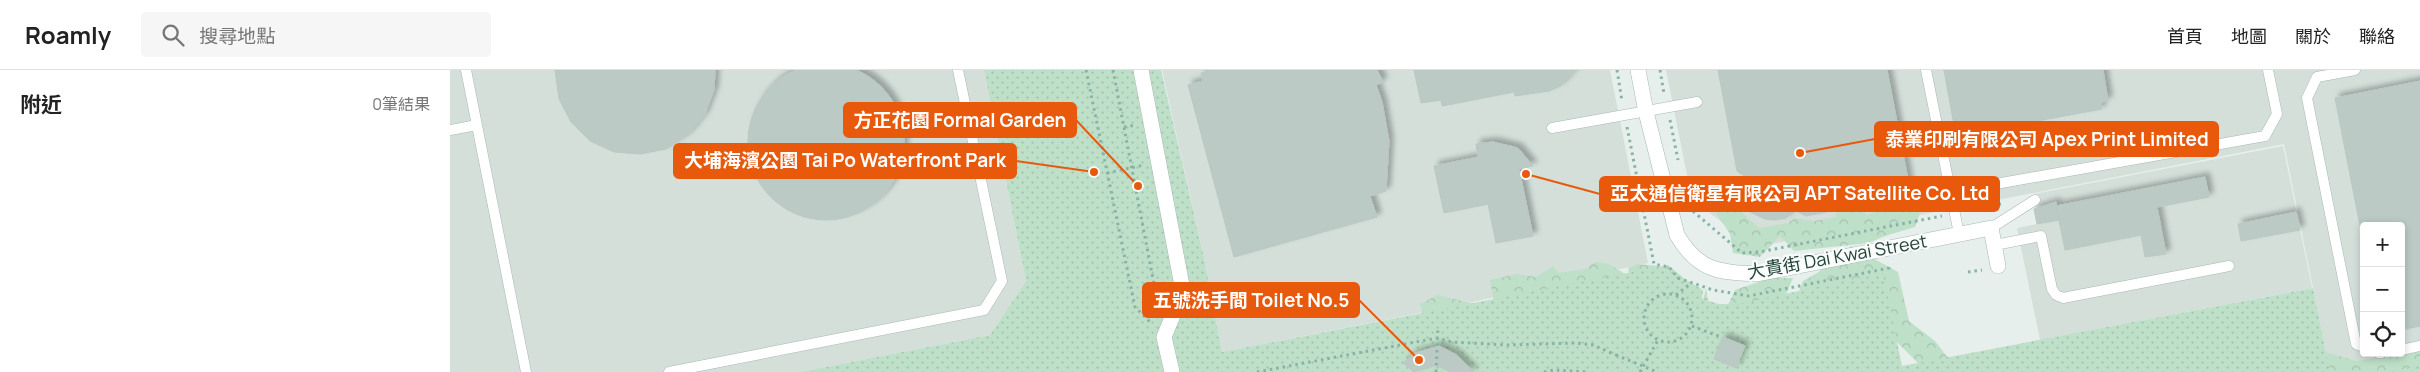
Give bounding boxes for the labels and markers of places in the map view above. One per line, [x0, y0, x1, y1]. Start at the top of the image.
callout: 方正花園 Formal Garden [844, 103, 1076, 137]
callout: 泰業印刷有限公司 Apex Print Limited [1875, 122, 2218, 156]
callout: 大埔海濱公園 Tai Po Waterfront Park [674, 144, 1016, 178]
callout: 亞太通信衛星有限公司 APT Satellite Co. Ltd [1600, 177, 1999, 211]
callout: 五號洗手間 Toilet No.5 [1143, 283, 1359, 317]

